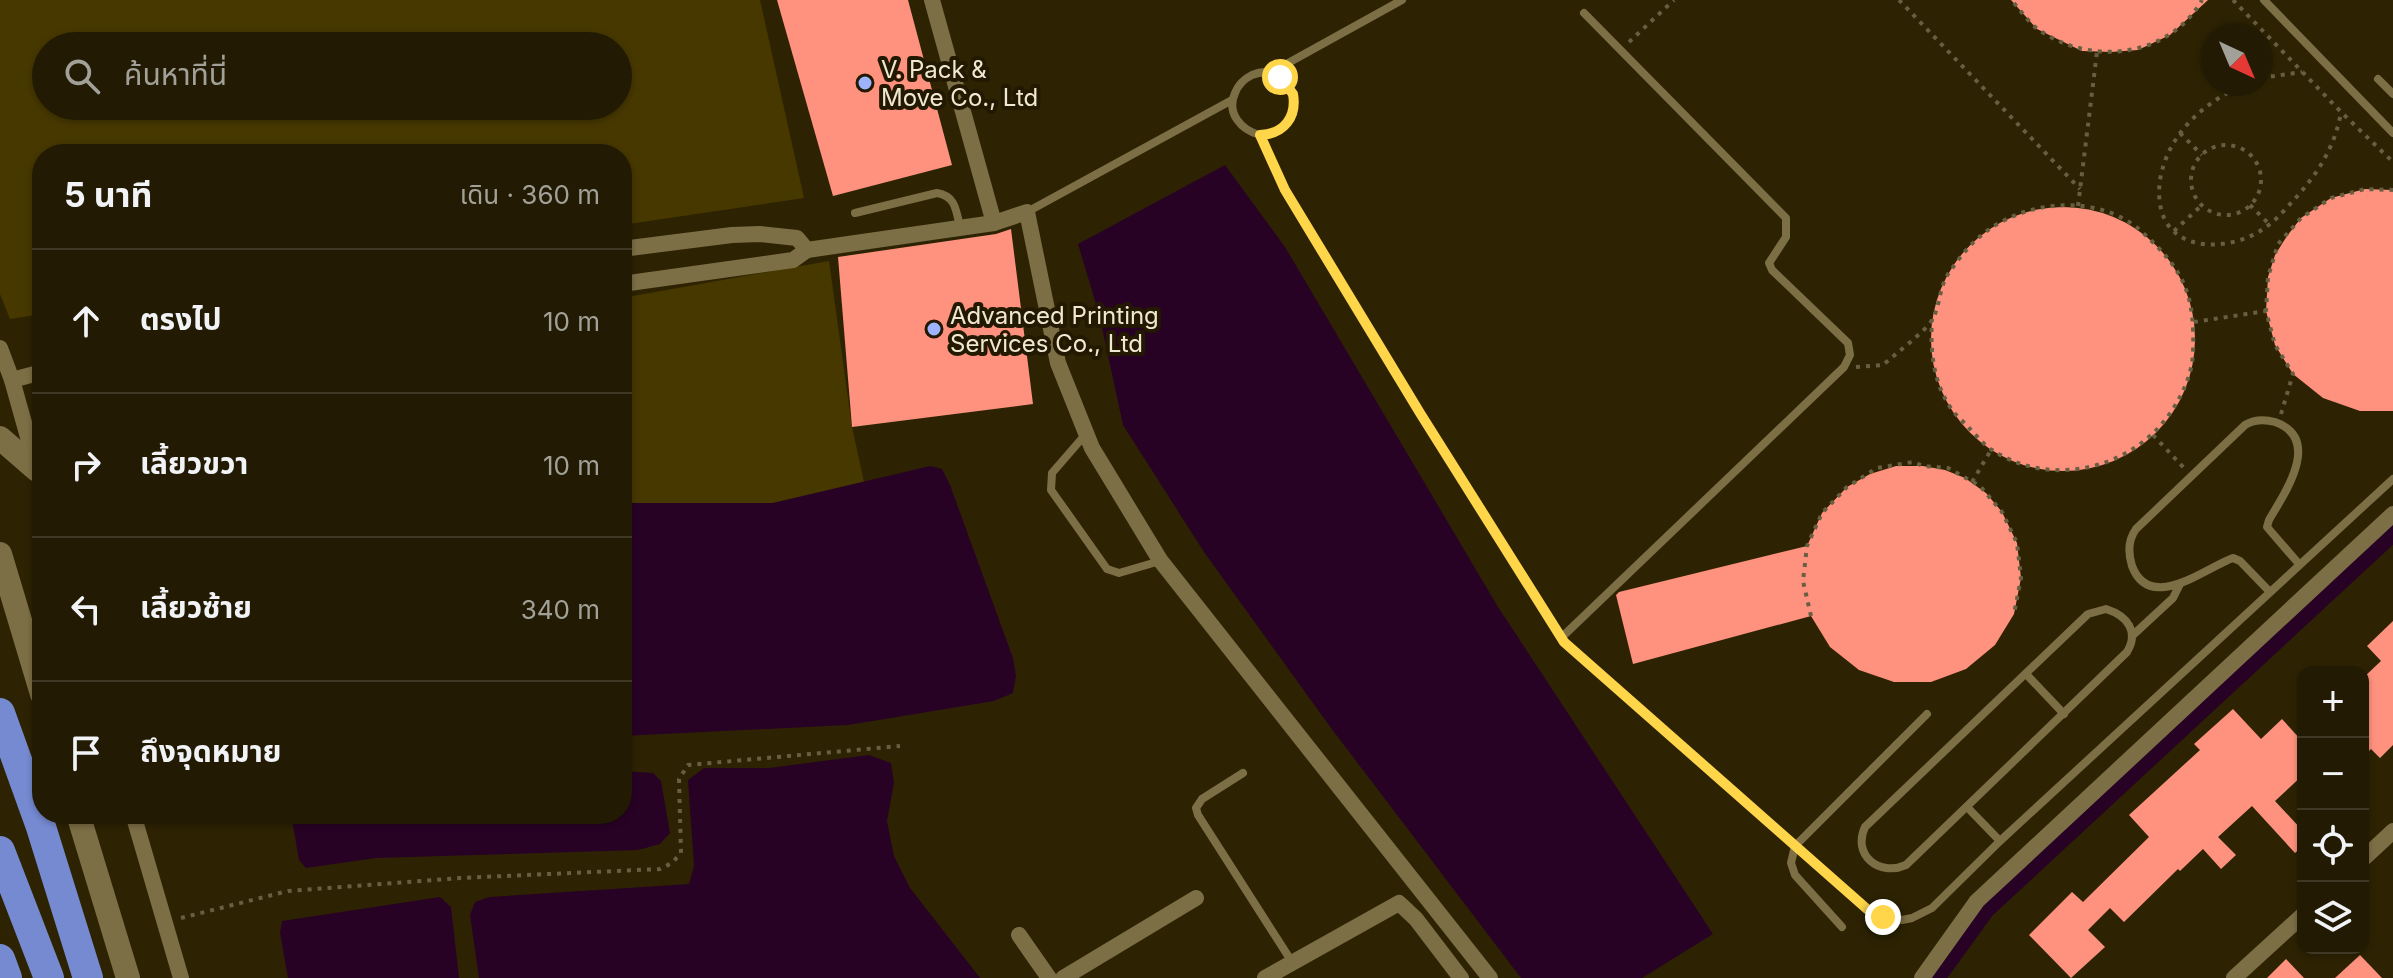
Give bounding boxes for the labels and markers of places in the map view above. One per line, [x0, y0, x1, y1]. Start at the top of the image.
place label: V. Pack & Move Co., Ltd [881, 55, 1038, 112]
marker: V. Pack & Move Co., Ltd [856, 74, 874, 92]
place label: Advanced Printing Services Co., Ltd [950, 301, 1159, 358]
marker: Advanced Printing Services Co., Ltd [925, 320, 943, 338]

